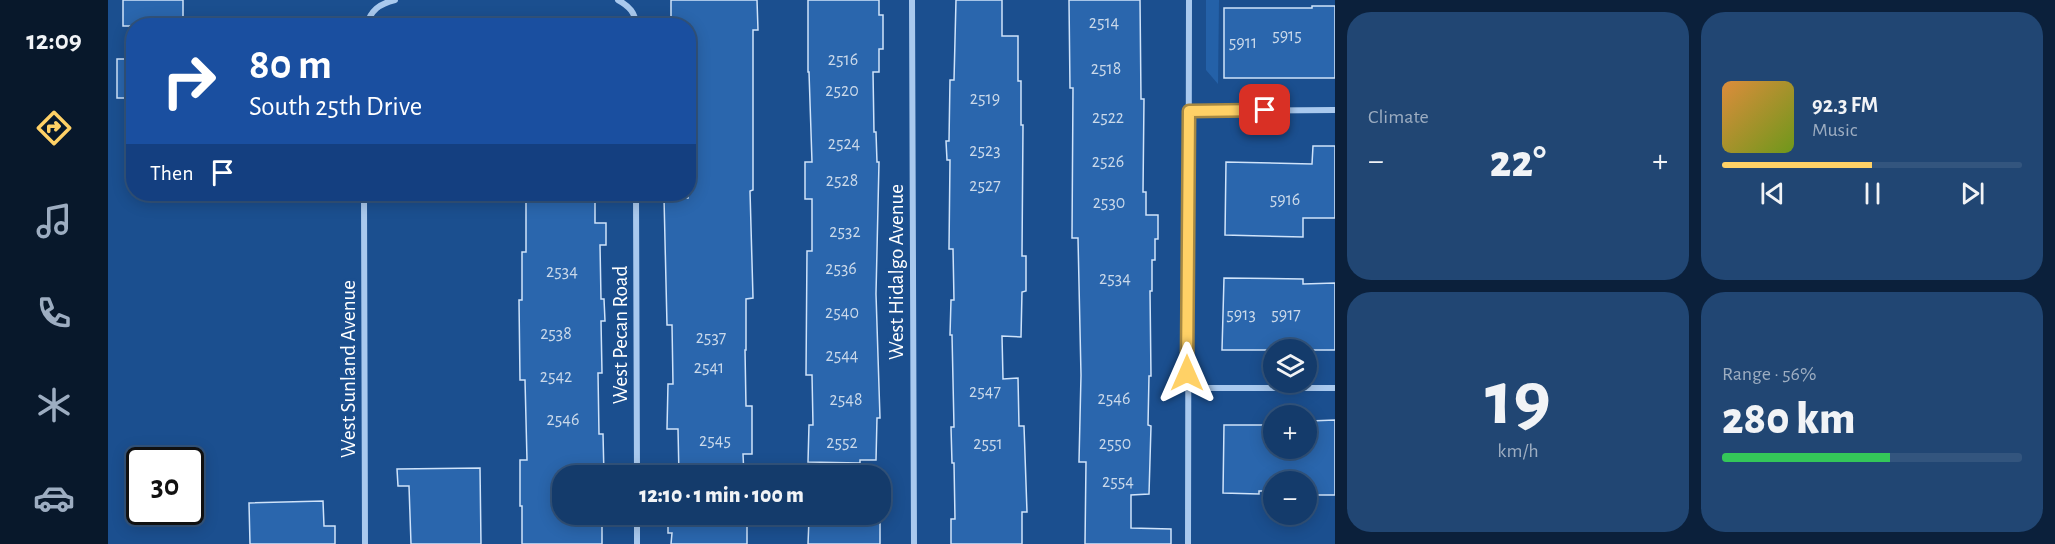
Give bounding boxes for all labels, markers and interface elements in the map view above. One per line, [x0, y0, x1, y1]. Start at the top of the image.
house number: 2514 [1089, 14, 1120, 32]
text: 12:09 [26, 27, 82, 54]
house number: 5915 [1272, 27, 1302, 45]
house number: 5911 [1229, 34, 1257, 52]
icon: right [150, 42, 228, 120]
text: 80 m [249, 44, 332, 86]
house number: 2516 [828, 51, 858, 69]
house number: 2518 [1091, 60, 1121, 78]
house number: 2520 [825, 82, 859, 100]
pin [1239, 84, 1290, 135]
house number: 2519 [970, 90, 1000, 108]
text: South 25th Drive [249, 93, 422, 120]
icon: arrive [1248, 93, 1281, 126]
text: 92.3 FM [1812, 94, 1878, 116]
icon: directions [33, 107, 75, 149]
text: Climate [1368, 107, 1429, 127]
house number: 2522 [1092, 109, 1124, 127]
text: Music [1812, 120, 1858, 140]
house number: 2524 [828, 135, 861, 153]
text: 22° [1490, 140, 1546, 185]
house number: 2523 [969, 142, 1001, 160]
text: − [1368, 145, 1384, 178]
text: + [1652, 145, 1668, 178]
house number: 2526 [1092, 153, 1124, 171]
icon: arrive [206, 156, 239, 189]
text: Then [150, 162, 194, 184]
house number: 2528 [826, 172, 858, 190]
house number: 2527 [969, 177, 1001, 195]
icon: previous [1756, 177, 1789, 210]
icon: pause [1856, 177, 1889, 210]
icon: next [1956, 177, 1989, 210]
street label: West Hidalgo Avenue [886, 184, 907, 360]
house number: 5916 [1270, 191, 1300, 209]
house number: 2530 [1093, 194, 1125, 212]
icon: music [33, 200, 75, 242]
house number: 2532 [829, 223, 861, 241]
house number: 2536 [825, 260, 857, 278]
house number: 2534 [546, 263, 578, 281]
street label: West Pecan Road [610, 266, 631, 404]
house number: 2534 [1099, 270, 1131, 288]
street label: West Sunland Avenue [338, 280, 359, 458]
icon: phone [33, 292, 75, 334]
house number: 2540 [825, 304, 859, 322]
house number: 5913 [1226, 306, 1256, 324]
house number: 5917 [1271, 306, 1301, 324]
house number: 2538 [540, 325, 572, 343]
house number: 2537 [696, 329, 726, 347]
map controls [1263, 339, 1317, 525]
button: layers [1263, 339, 1317, 393]
position arrow [1155, 341, 1219, 405]
house number: 2544 [825, 347, 859, 365]
house number: 2541 [694, 359, 724, 377]
text: 19 [1485, 361, 1551, 439]
text: Range · 56% [1722, 364, 1816, 384]
house number: 2542 [540, 368, 572, 386]
house number: 2547 [969, 383, 1001, 401]
icon: climate [33, 384, 75, 426]
house number: 2546 [1098, 390, 1130, 408]
house number: 2548 [830, 391, 862, 409]
text: 280 km [1722, 397, 1856, 442]
button: + [1263, 405, 1317, 459]
house number: 2546 [547, 411, 579, 429]
house number: 2545 [699, 432, 731, 450]
house number: 2552 [826, 434, 858, 452]
house number: 2551 [973, 435, 1003, 453]
house number: 2550 [1099, 435, 1131, 453]
text: km/h [1497, 441, 1539, 461]
speed limit sign: 30 [126, 447, 204, 525]
button: − [1263, 471, 1317, 525]
house number: 2554 [1102, 473, 1134, 491]
icon: car [33, 477, 75, 519]
text: 12:10 · 1 min · 100 m [639, 484, 804, 506]

